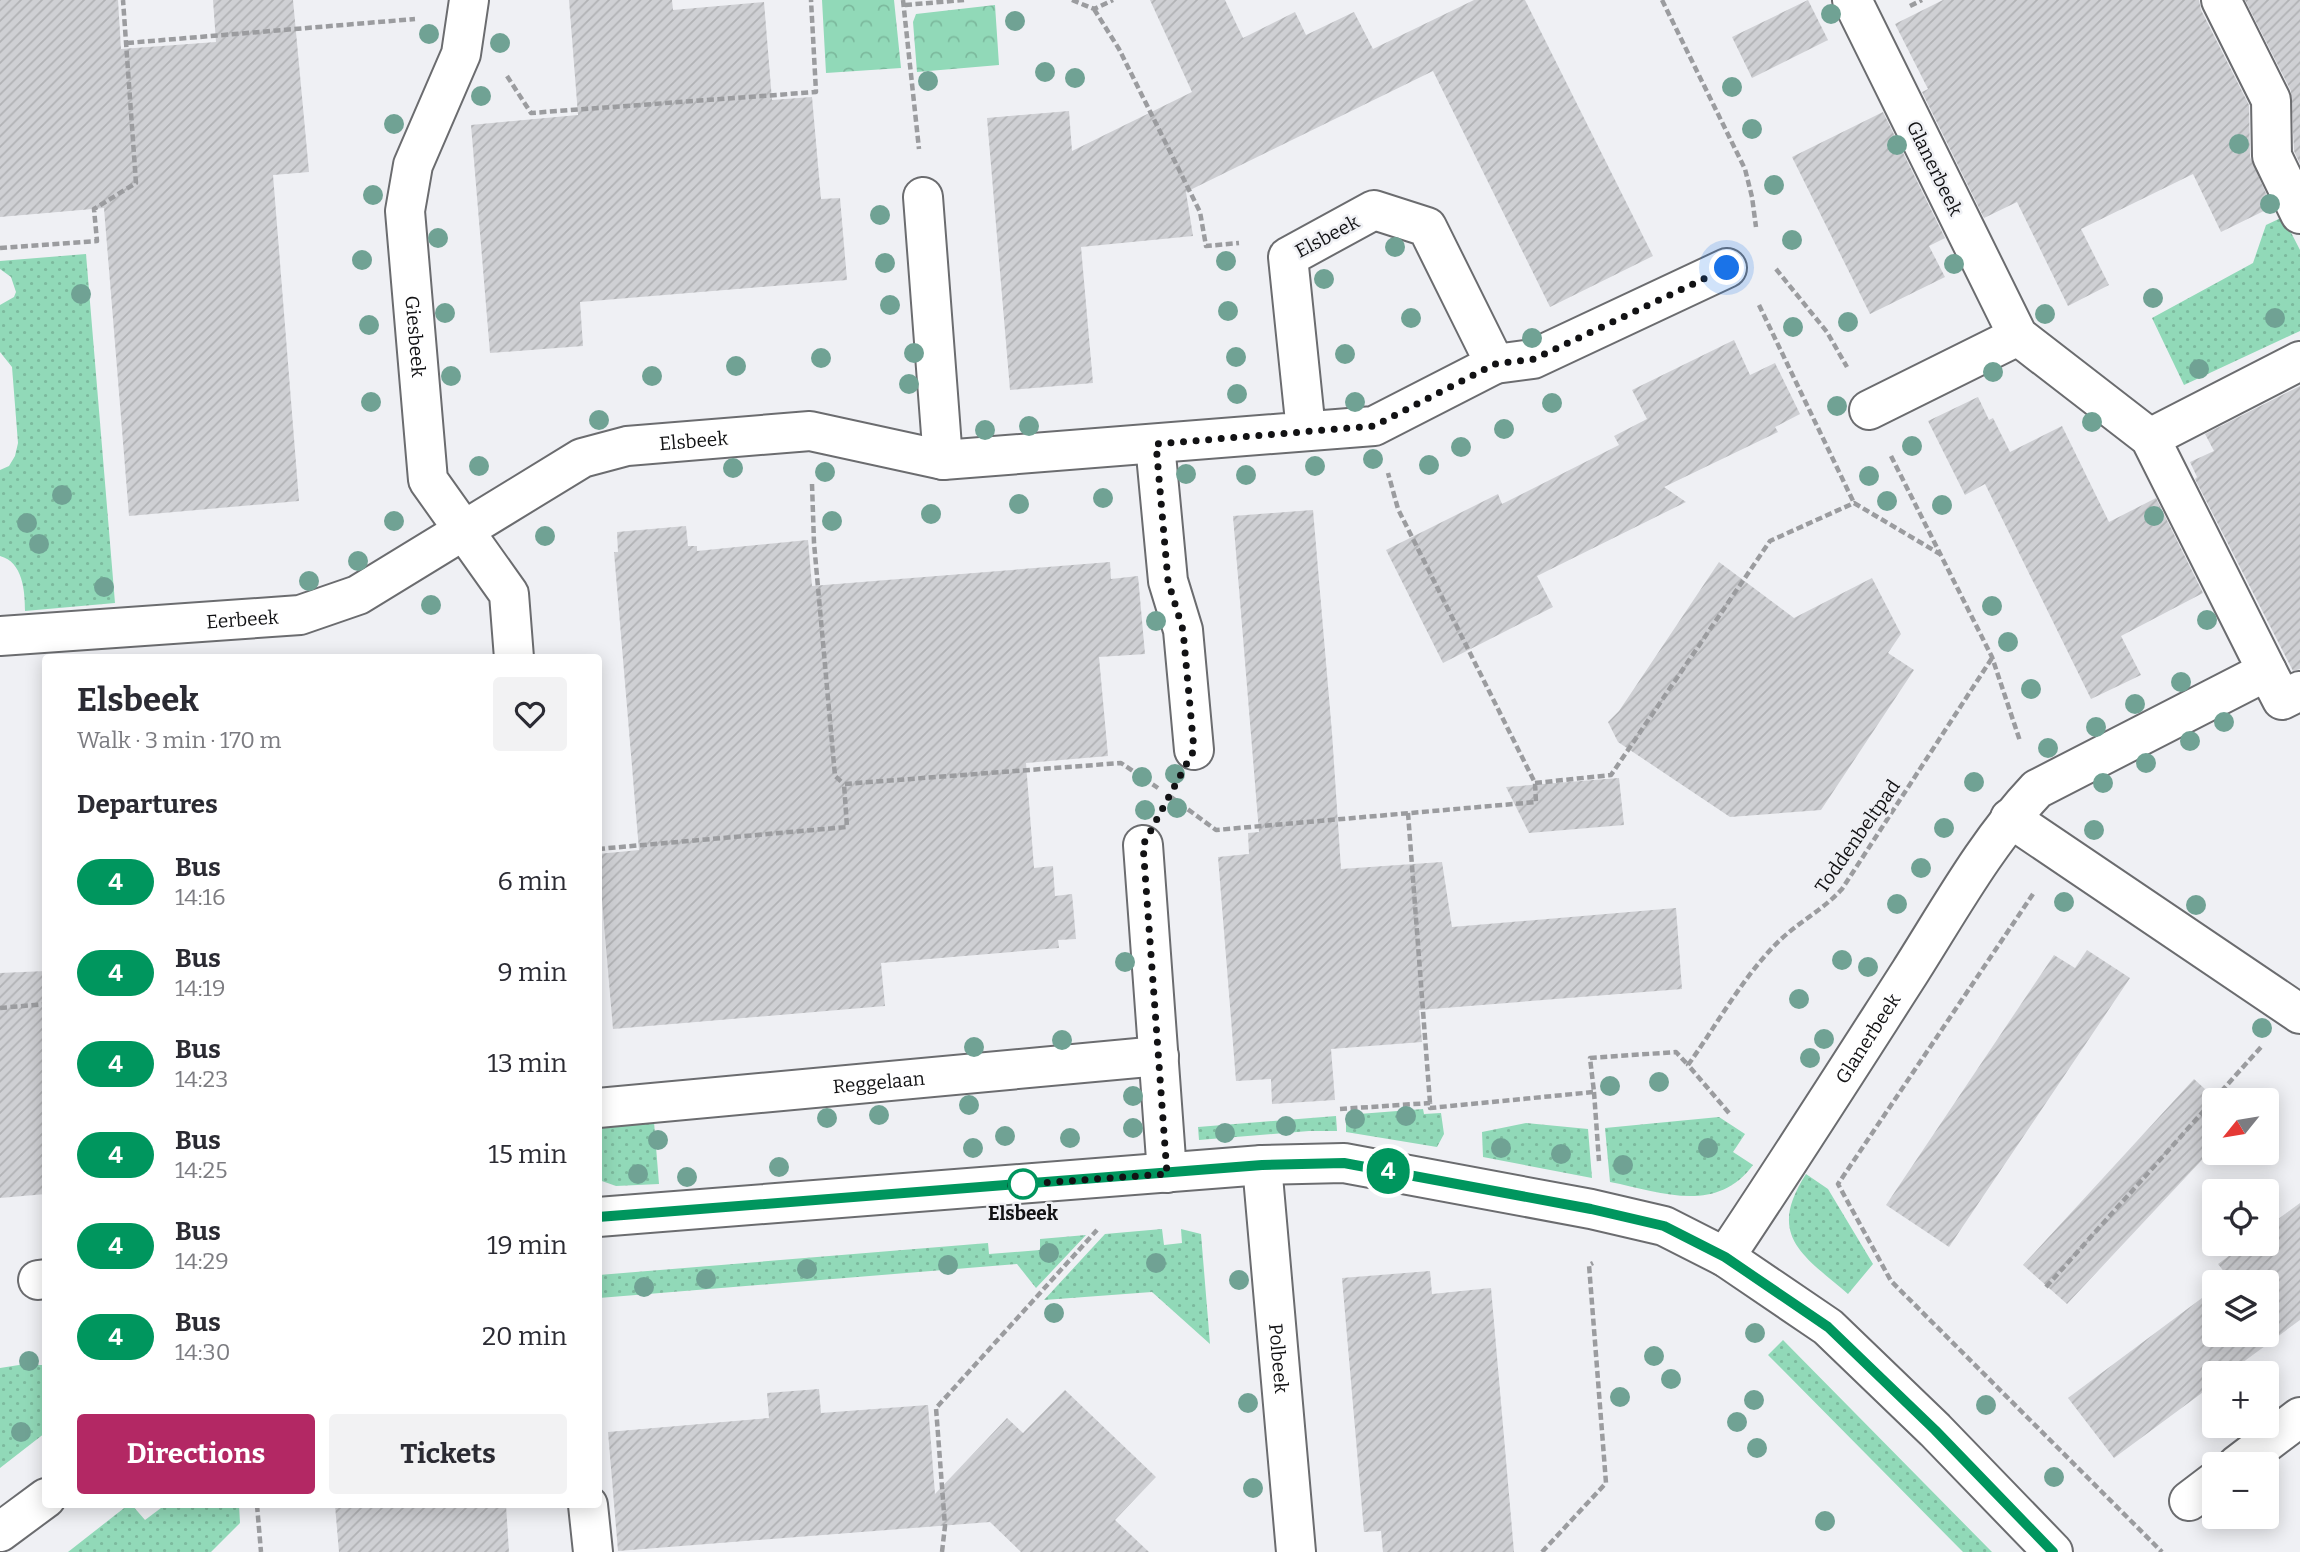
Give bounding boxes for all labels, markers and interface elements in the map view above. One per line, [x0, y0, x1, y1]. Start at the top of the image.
street label: Glanerbeek [1902, 117, 1967, 219]
street label: Elsbeek [1291, 210, 1363, 263]
your location [1709, 250, 1744, 285]
street label: Giesbeek [400, 295, 430, 378]
street label: Elsbeek [658, 427, 729, 455]
street label: Eerbeek [205, 606, 280, 634]
button: heart [493, 677, 567, 751]
text: Elsbeek [77, 680, 199, 720]
text: Walk · 3 min · 170 m [77, 726, 282, 754]
street label: Toddenbeltpad [1810, 775, 1905, 897]
text: Departures [77, 789, 218, 820]
text: Bus [175, 852, 221, 883]
text: 6 min [498, 866, 567, 897]
text: 4 [108, 868, 123, 896]
text: 14:16 [175, 883, 225, 911]
text: Bus [175, 943, 221, 974]
text: 9 min [498, 957, 567, 988]
text: 4 [108, 959, 123, 987]
text: 14:19 [175, 974, 225, 1002]
street label: Glanerbeek [1831, 989, 1905, 1088]
text: Bus [175, 1034, 221, 1065]
text: 13 min [487, 1048, 567, 1079]
text: 4 [108, 1050, 123, 1078]
text: 14:23 [175, 1065, 228, 1093]
street label: Reggelaan [832, 1067, 926, 1098]
north arrow [2202, 1088, 2278, 1166]
map controls [2202, 1088, 2279, 1529]
text: Bus [175, 1125, 221, 1156]
text: 15 min [488, 1139, 567, 1170]
text: 4 [108, 1141, 123, 1169]
line badge: 4 [1365, 1148, 1411, 1194]
text: 14:25 [175, 1156, 227, 1184]
text: 4 [1381, 1157, 1395, 1185]
marker: Elsbeek [1008, 1169, 1038, 1199]
button: locate [2202, 1179, 2279, 1256]
place label: Elsbeek [988, 1202, 1059, 1225]
text: Bus [175, 1216, 221, 1247]
text: 19 min [487, 1230, 567, 1261]
text: 4 [108, 1232, 123, 1260]
text: 14:29 [175, 1247, 229, 1275]
button: layers [2202, 1270, 2279, 1347]
text: Bus [175, 1307, 221, 1338]
text: 20 min [482, 1321, 567, 1352]
street label: Polbeek [1264, 1322, 1293, 1394]
text: 4 [108, 1323, 123, 1351]
text: 14:30 [175, 1338, 230, 1366]
button: + [2202, 1361, 2279, 1438]
button: Directions [77, 1414, 315, 1494]
button: Tickets [329, 1414, 567, 1494]
button: − [2202, 1452, 2279, 1529]

